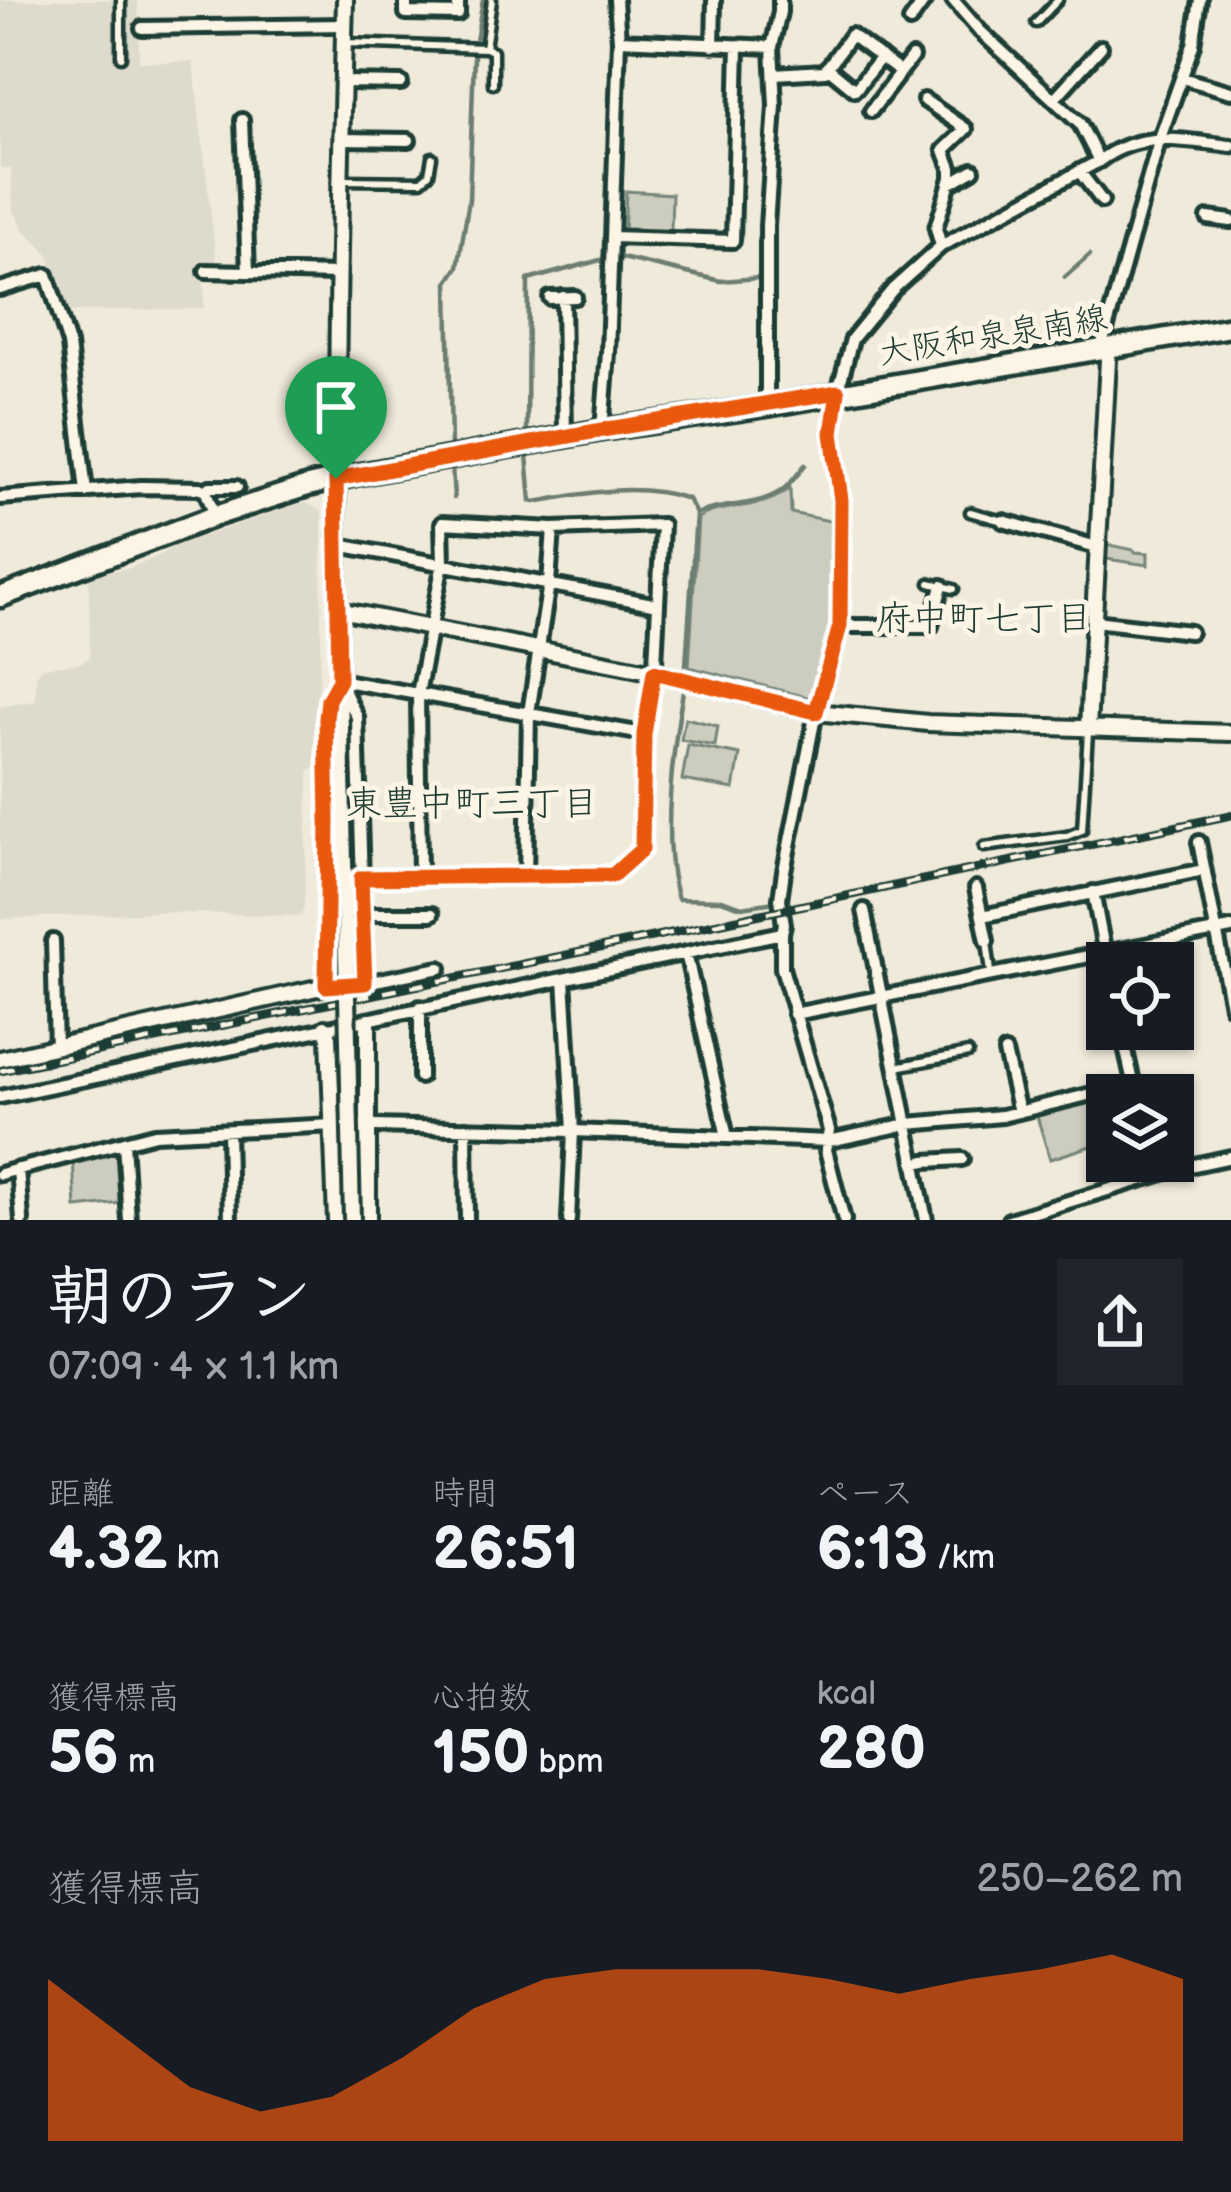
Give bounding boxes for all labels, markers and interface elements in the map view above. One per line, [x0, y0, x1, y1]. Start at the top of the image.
street label: 大阪和泉泉南線 [876, 298, 1110, 374]
pin [285, 356, 387, 479]
icon: arrive [303, 374, 369, 440]
district label: 府中町七丁目 [876, 598, 1092, 641]
district label: 東豊中町三丁目 [346, 783, 598, 826]
map controls [1086, 942, 1194, 1182]
button: locate [1086, 942, 1194, 1050]
button: layers [1086, 1074, 1194, 1182]
text: 朝のラン [48, 1259, 312, 1338]
button: share [1057, 1259, 1183, 1385]
text: 07:09 · 4 × 1.1 km [48, 1344, 339, 1391]
text: 距離 [48, 1474, 114, 1514]
text: 時間 [432, 1474, 498, 1514]
text: ペース [817, 1474, 914, 1514]
text: 4.32 [48, 1514, 168, 1586]
text: 26:51 [432, 1514, 579, 1586]
text: 6:13 [817, 1514, 928, 1586]
text: km [168, 1538, 220, 1578]
text: /km [928, 1538, 995, 1578]
text: kcal [817, 1674, 876, 1714]
text: 獲得標高 [48, 1678, 180, 1718]
text: 心拍数 [432, 1678, 531, 1718]
text: 280 [817, 1714, 926, 1786]
text: 56 [48, 1718, 119, 1790]
text: 150 [432, 1718, 530, 1790]
text: m [119, 1742, 155, 1782]
text: bpm [530, 1742, 604, 1782]
text: 250–262 m [976, 1856, 1183, 1903]
text: 獲得標高 [48, 1866, 204, 1913]

